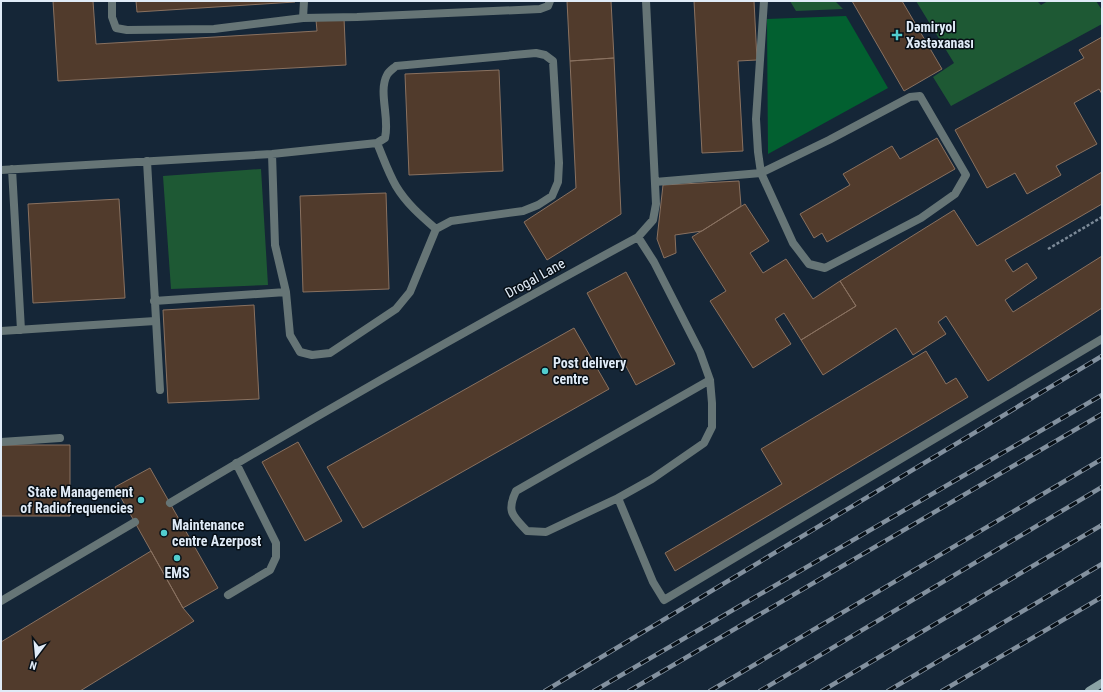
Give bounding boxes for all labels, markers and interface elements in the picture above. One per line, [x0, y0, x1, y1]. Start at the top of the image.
place label: Dəmiryol Xəstəxanası [906, 19, 974, 51]
marker: Dəmiryol Xəstəxanası [891, 29, 903, 41]
street label: Drogal Lane [502, 255, 568, 301]
place label: Post delivery centre [553, 355, 627, 387]
marker: Post delivery centre [540, 366, 550, 376]
place label: State Management of Radiofrequencies [20, 484, 133, 516]
marker: State Management of Radiofrequencies [136, 495, 146, 505]
place label: Maintenance centre Azerpost [172, 517, 261, 549]
marker: Maintenance centre Azerpost [159, 528, 169, 538]
marker: EMS [172, 553, 182, 563]
place label: EMS [164, 565, 190, 581]
north arrow [16, 636, 56, 676]
text: N [28, 658, 38, 672]

